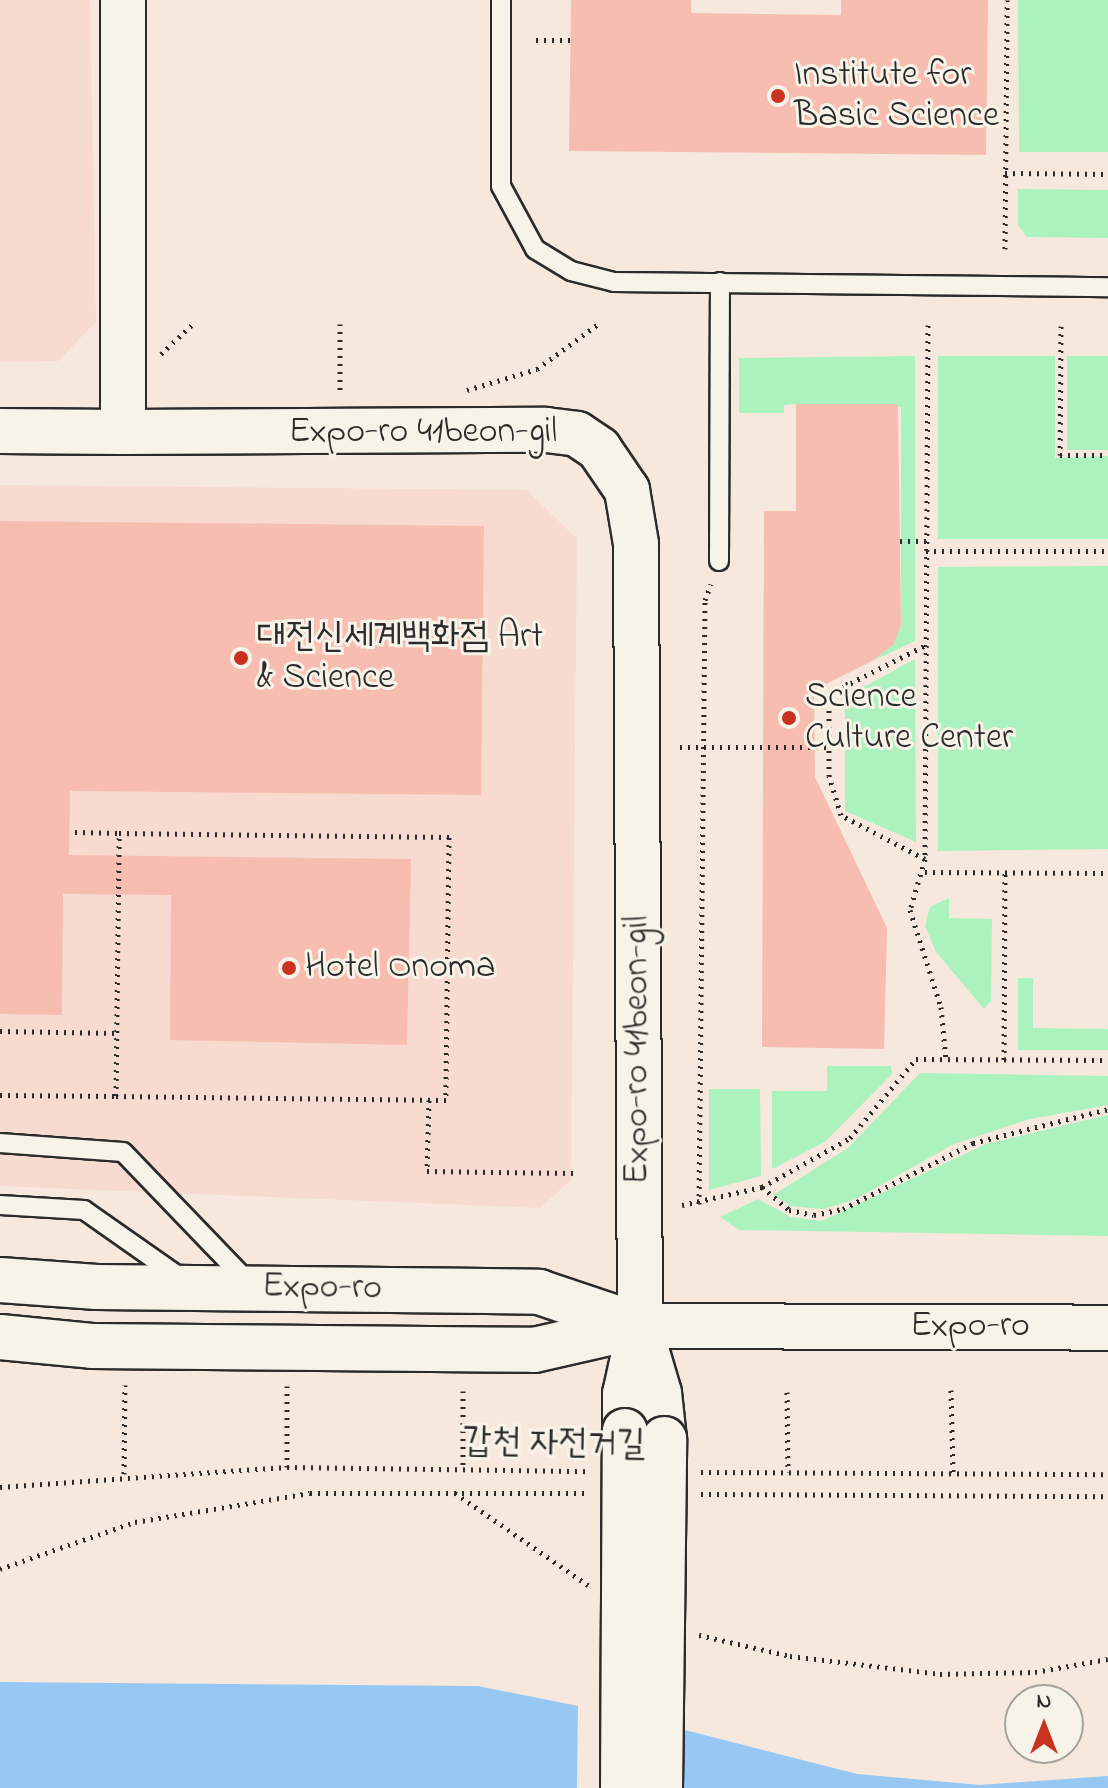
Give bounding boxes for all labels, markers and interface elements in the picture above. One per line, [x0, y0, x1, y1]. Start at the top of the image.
place label: Institute for Basic Science [794, 53, 999, 138]
marker: Institute for Basic Science [769, 87, 787, 105]
street label: Expo-ro 41beon-gil [289, 411, 557, 455]
place label: 대전신세계백화점 Art & Science [257, 615, 543, 700]
marker: 대전신세계백화점 Art & Science [232, 649, 250, 667]
place label: Science Culture Center [805, 675, 1013, 760]
marker: Science Culture Center [780, 709, 798, 727]
street label: Expo-ro 41beon-gil [616, 916, 660, 1184]
place label: Hotel Onoma [305, 946, 495, 990]
marker: Hotel Onoma [280, 959, 298, 977]
street label: Expo-ro [262, 1265, 382, 1311]
street label: Expo-ro [910, 1305, 1030, 1349]
street label: 갑천 자전거길 [462, 1421, 646, 1467]
north arrow [1004, 1684, 1084, 1764]
text: N [1037, 1686, 1051, 1718]

